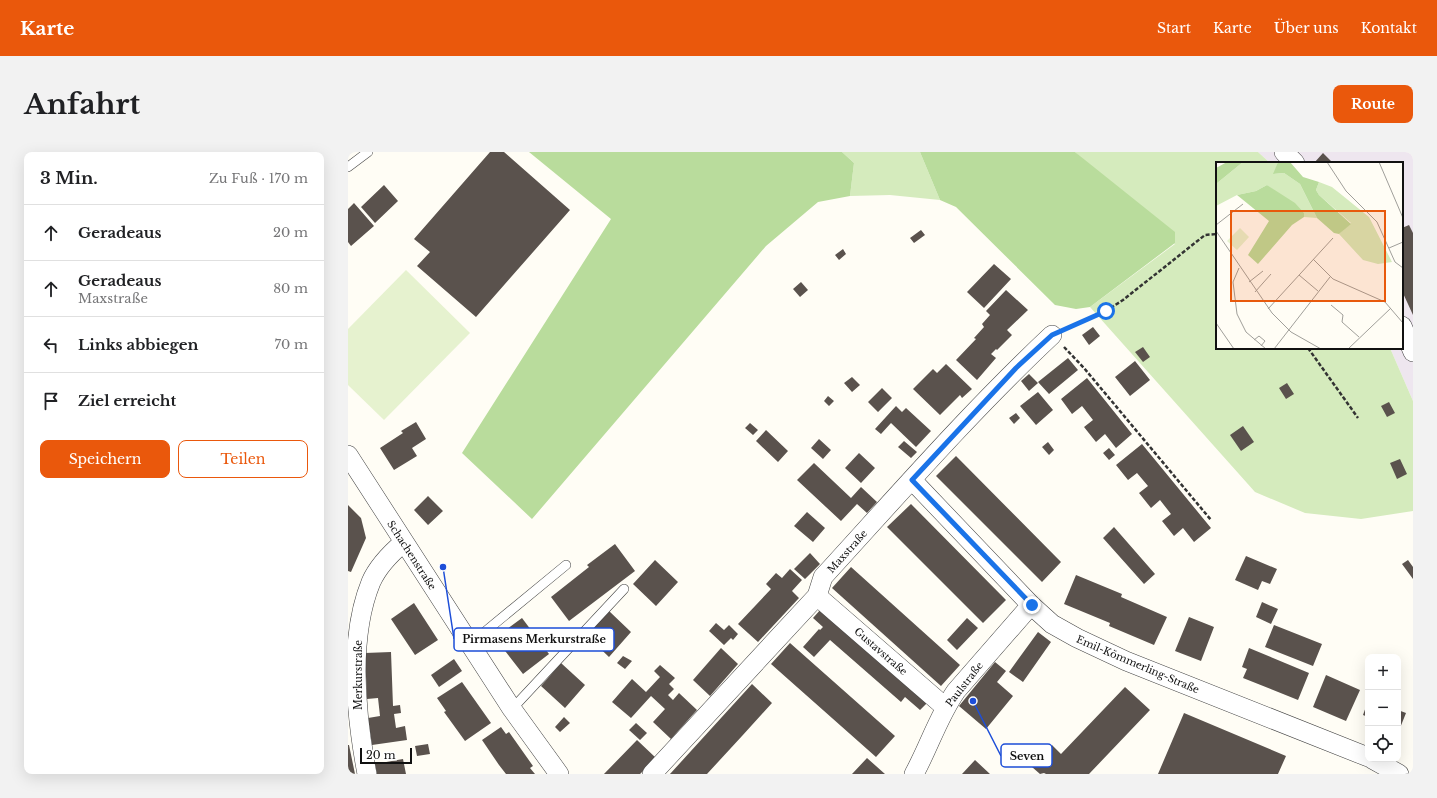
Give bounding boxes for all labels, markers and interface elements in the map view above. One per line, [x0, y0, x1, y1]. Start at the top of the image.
text: Karte [20, 17, 74, 40]
text: Start [1157, 19, 1191, 37]
text: Karte [1213, 19, 1252, 37]
text: Über uns [1274, 19, 1339, 37]
text: Kontakt [1361, 19, 1417, 37]
button: Route [1333, 85, 1413, 123]
text: Anfahrt [24, 87, 140, 122]
inset map [1216, 162, 1403, 349]
text: 3 Min. [40, 168, 98, 189]
text: Zu Fuß · 170 m [209, 170, 308, 187]
icon: ahead [40, 222, 62, 244]
text: Geradeaus [78, 223, 161, 242]
text: 20 m [273, 224, 308, 241]
text: Geradeaus [78, 271, 161, 290]
icon: ahead [40, 278, 62, 300]
text: 80 m [273, 280, 308, 297]
text: Maxstraße [78, 290, 148, 307]
route start [1097, 302, 1115, 320]
icon: left [40, 334, 62, 356]
text: Links abbiegen [78, 335, 198, 354]
text: 70 m [275, 336, 308, 353]
icon: arrive [40, 390, 62, 412]
text: Ziel erreicht [78, 391, 176, 410]
button: Speichern [40, 440, 170, 478]
button: Teilen [178, 440, 308, 478]
street label: Schachenstraße [384, 518, 439, 593]
street label: Maxstraße [825, 527, 870, 576]
route end [1023, 596, 1041, 614]
street label: Gustavstraße [851, 625, 910, 678]
callout: Pirmasens Merkurstraße [454, 628, 614, 651]
text: Pirmasens Merkurstraße [462, 632, 606, 646]
street label: Emil-Kömmerling-Straße [1074, 633, 1202, 696]
street label: Merkurstraße [352, 640, 365, 710]
map controls [1365, 654, 1401, 762]
button: + [1365, 654, 1401, 690]
street label: Paulstraße [943, 659, 986, 709]
button: − [1365, 690, 1401, 726]
button: locate [1365, 726, 1401, 762]
callout: Seven [1001, 744, 1052, 767]
scale bar [360, 746, 412, 765]
text: 20 m [366, 748, 396, 762]
text: Seven [1010, 749, 1044, 763]

